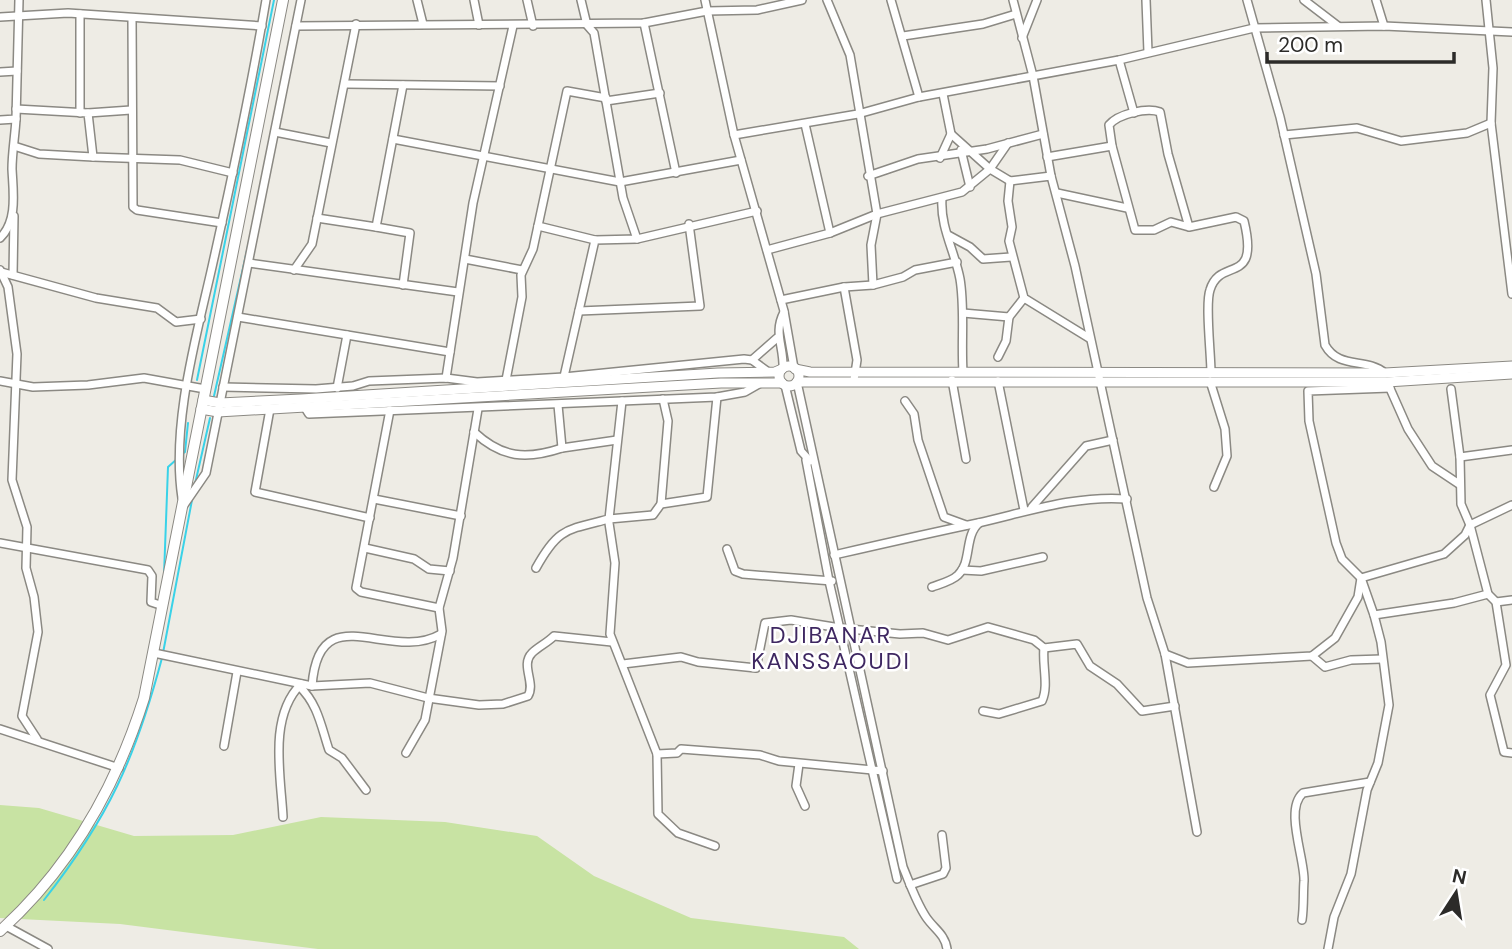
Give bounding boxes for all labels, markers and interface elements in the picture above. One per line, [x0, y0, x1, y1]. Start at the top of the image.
scale bar [1267, 21, 1454, 65]
text: 200 m [1278, 31, 1343, 59]
district label: DJIBANAR KANSSAOUDI [751, 620, 911, 676]
north arrow [1421, 858, 1491, 928]
text: N [1450, 863, 1469, 891]

